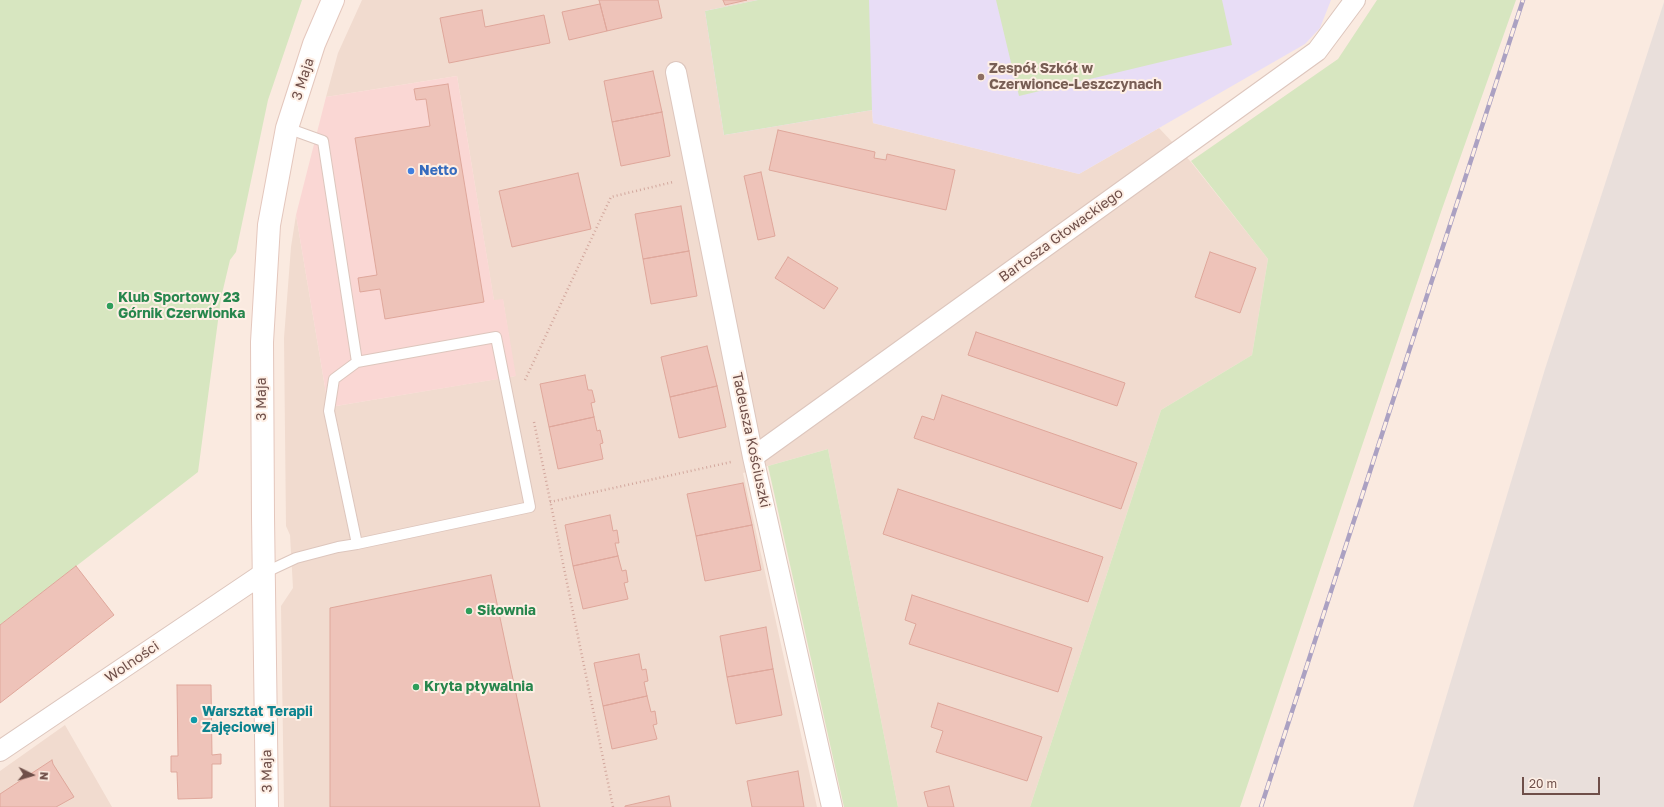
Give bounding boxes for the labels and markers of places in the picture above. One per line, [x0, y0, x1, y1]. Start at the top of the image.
place label: Zespół Szkół w Czerwionce-Leszczynach [989, 61, 1162, 94]
marker: Zespół Szkół w Czerwionce-Leszczynach [976, 72, 986, 82]
place label: Netto [419, 163, 457, 179]
marker: Netto [406, 166, 416, 176]
place label: Klub Sportowy 23 Górnik Czerwionka [118, 290, 245, 322]
marker: Klub Sportowy 23 Górnik Czerwionka [105, 301, 115, 311]
place label: Siłownia [477, 603, 536, 619]
marker: Siłownia [464, 606, 474, 616]
place label: Kryta pływalnia [424, 679, 533, 695]
marker: Kryta pływalnia [411, 682, 421, 692]
place label: Warsztat Terapii Zajęciowej [202, 704, 313, 736]
marker: Warsztat Terapii Zajęciowej [189, 715, 199, 725]

